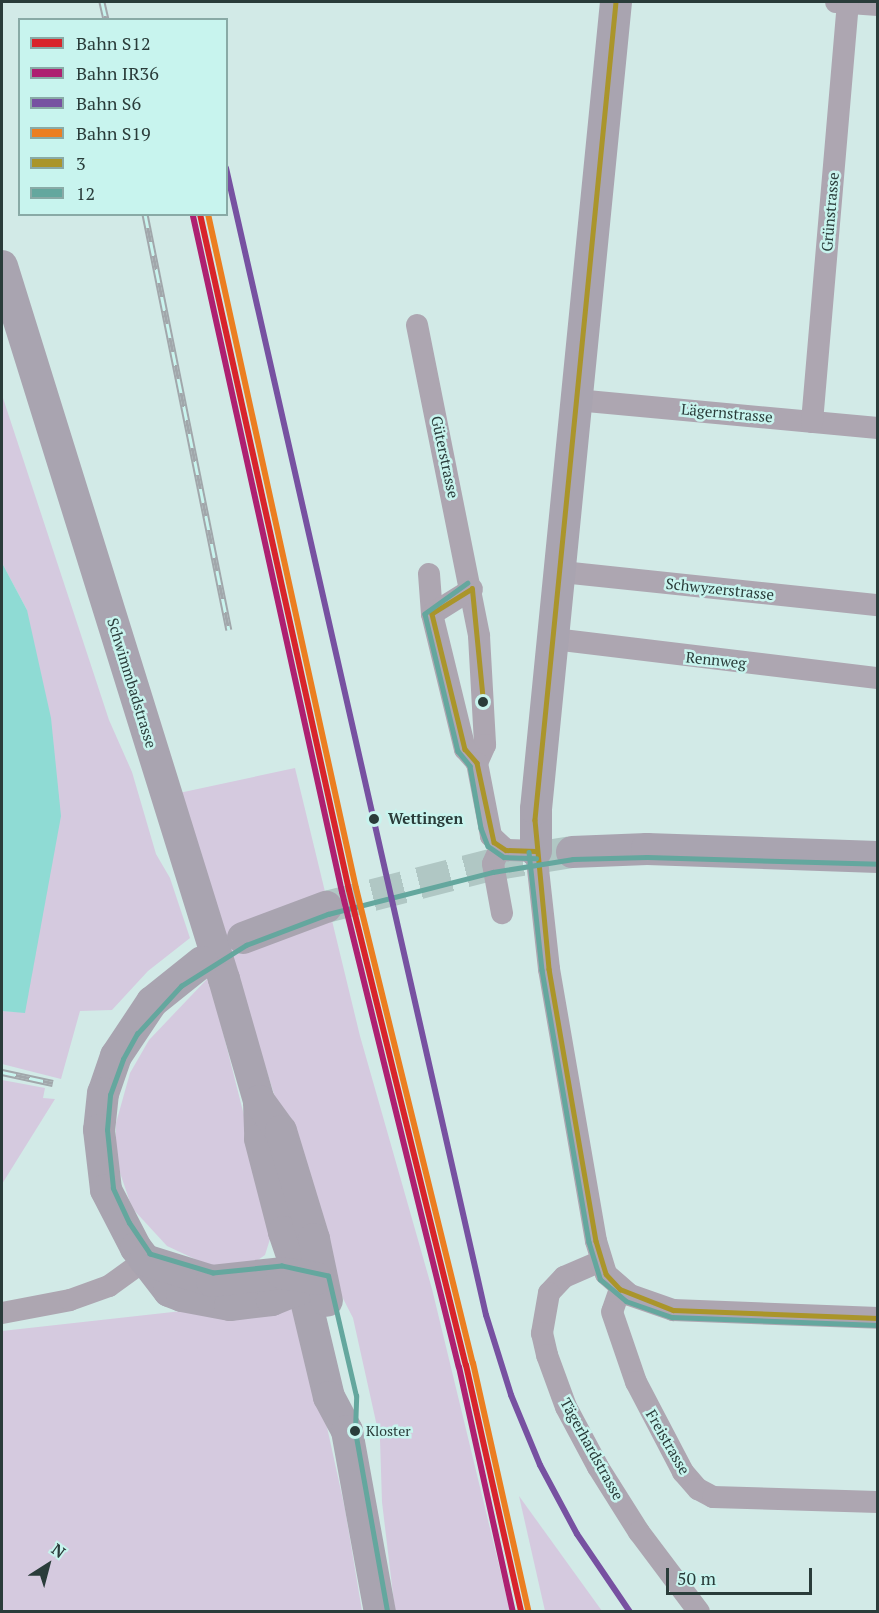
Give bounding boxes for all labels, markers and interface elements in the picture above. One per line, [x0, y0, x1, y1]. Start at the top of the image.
legend [18, 18, 228, 216]
text: Bahn S12 [76, 31, 151, 55]
text: Bahn IR36 [76, 61, 159, 85]
text: Bahn S6 [76, 91, 141, 115]
text: Bahn S19 [76, 121, 151, 145]
text: 3 [76, 151, 86, 175]
street label: Grünstrasse [818, 172, 842, 252]
text: 12 [76, 181, 95, 205]
street label: Lägernstrasse [680, 400, 774, 426]
street label: Güterstrasse [427, 414, 463, 500]
street label: Schwyzerstrasse [665, 574, 775, 604]
street label: Schwimmbadstrasse [104, 616, 160, 750]
street label: Rennweg [685, 648, 747, 672]
unlabelled marker [477, 696, 489, 708]
marker: Wettingen [365, 810, 383, 828]
place label: Wettingen [388, 810, 463, 828]
street label: Tägerhardstrasse [557, 1395, 627, 1503]
street label: Freistrasse [642, 1406, 694, 1478]
place label: Kloster [366, 1423, 411, 1439]
marker: Kloster [349, 1425, 361, 1437]
north arrow [18, 1535, 78, 1595]
text: N [47, 1538, 70, 1563]
scale bar [669, 1556, 814, 1594]
text: 50 m [677, 1566, 716, 1590]

